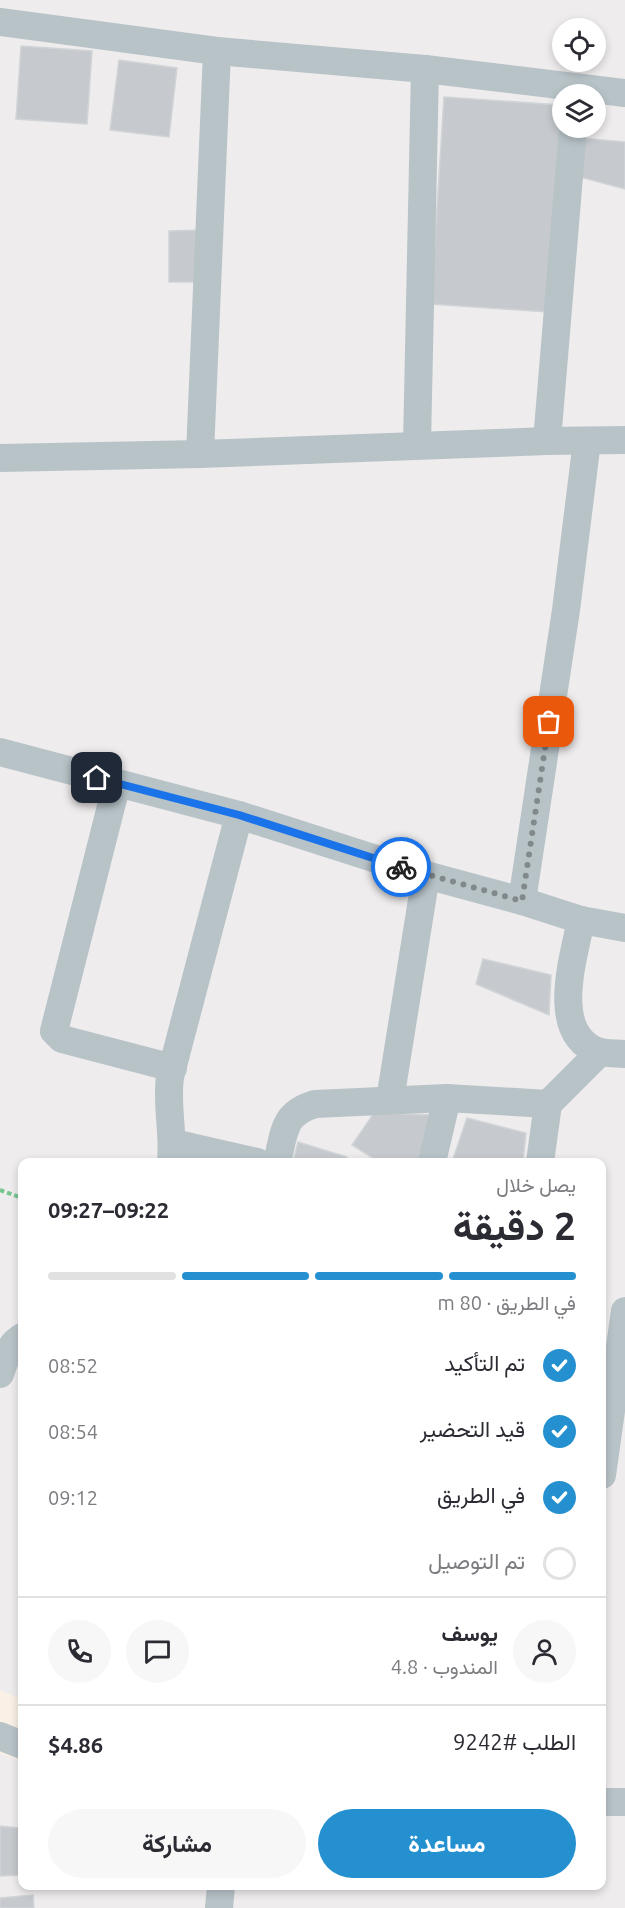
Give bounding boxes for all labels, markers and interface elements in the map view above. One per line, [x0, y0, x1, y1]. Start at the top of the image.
map controls [552, 18, 606, 138]
button: locate [552, 18, 606, 72]
button: layers [552, 84, 606, 138]
pin [523, 696, 574, 747]
icon: bag [532, 705, 565, 738]
pin [71, 752, 122, 803]
icon: home [80, 761, 113, 794]
courier [371, 837, 431, 897]
icon: bike [385, 851, 418, 884]
text: يصل خلال [496, 1173, 576, 1196]
text: 09:22–09:27 [48, 1197, 169, 1222]
text: 2 دقيقة [453, 1204, 576, 1247]
text: في الطريق · 80 m [438, 1291, 576, 1314]
icon: check [543, 1349, 576, 1382]
text: تم التأكيد [444, 1350, 525, 1375]
text: 08:52 [48, 1354, 98, 1377]
icon: check [543, 1415, 576, 1448]
text: قيد التحضير [420, 1416, 525, 1441]
text: 08:54 [48, 1420, 98, 1443]
icon: check [543, 1481, 576, 1514]
text: في الطريق [437, 1482, 525, 1507]
text: 09:12 [48, 1486, 98, 1509]
text: تم التوصيل [428, 1548, 525, 1573]
button: phone [48, 1620, 111, 1683]
button: chat [126, 1620, 189, 1683]
text: يوسف [442, 1620, 498, 1645]
button: person [513, 1620, 576, 1683]
text: المندوب · 4.8 [391, 1655, 498, 1678]
text: الطلب #9242 [453, 1729, 576, 1754]
text: $4.86 [48, 1732, 103, 1757]
button: مشاركة [48, 1809, 306, 1878]
button: مساعدة [318, 1809, 576, 1878]

